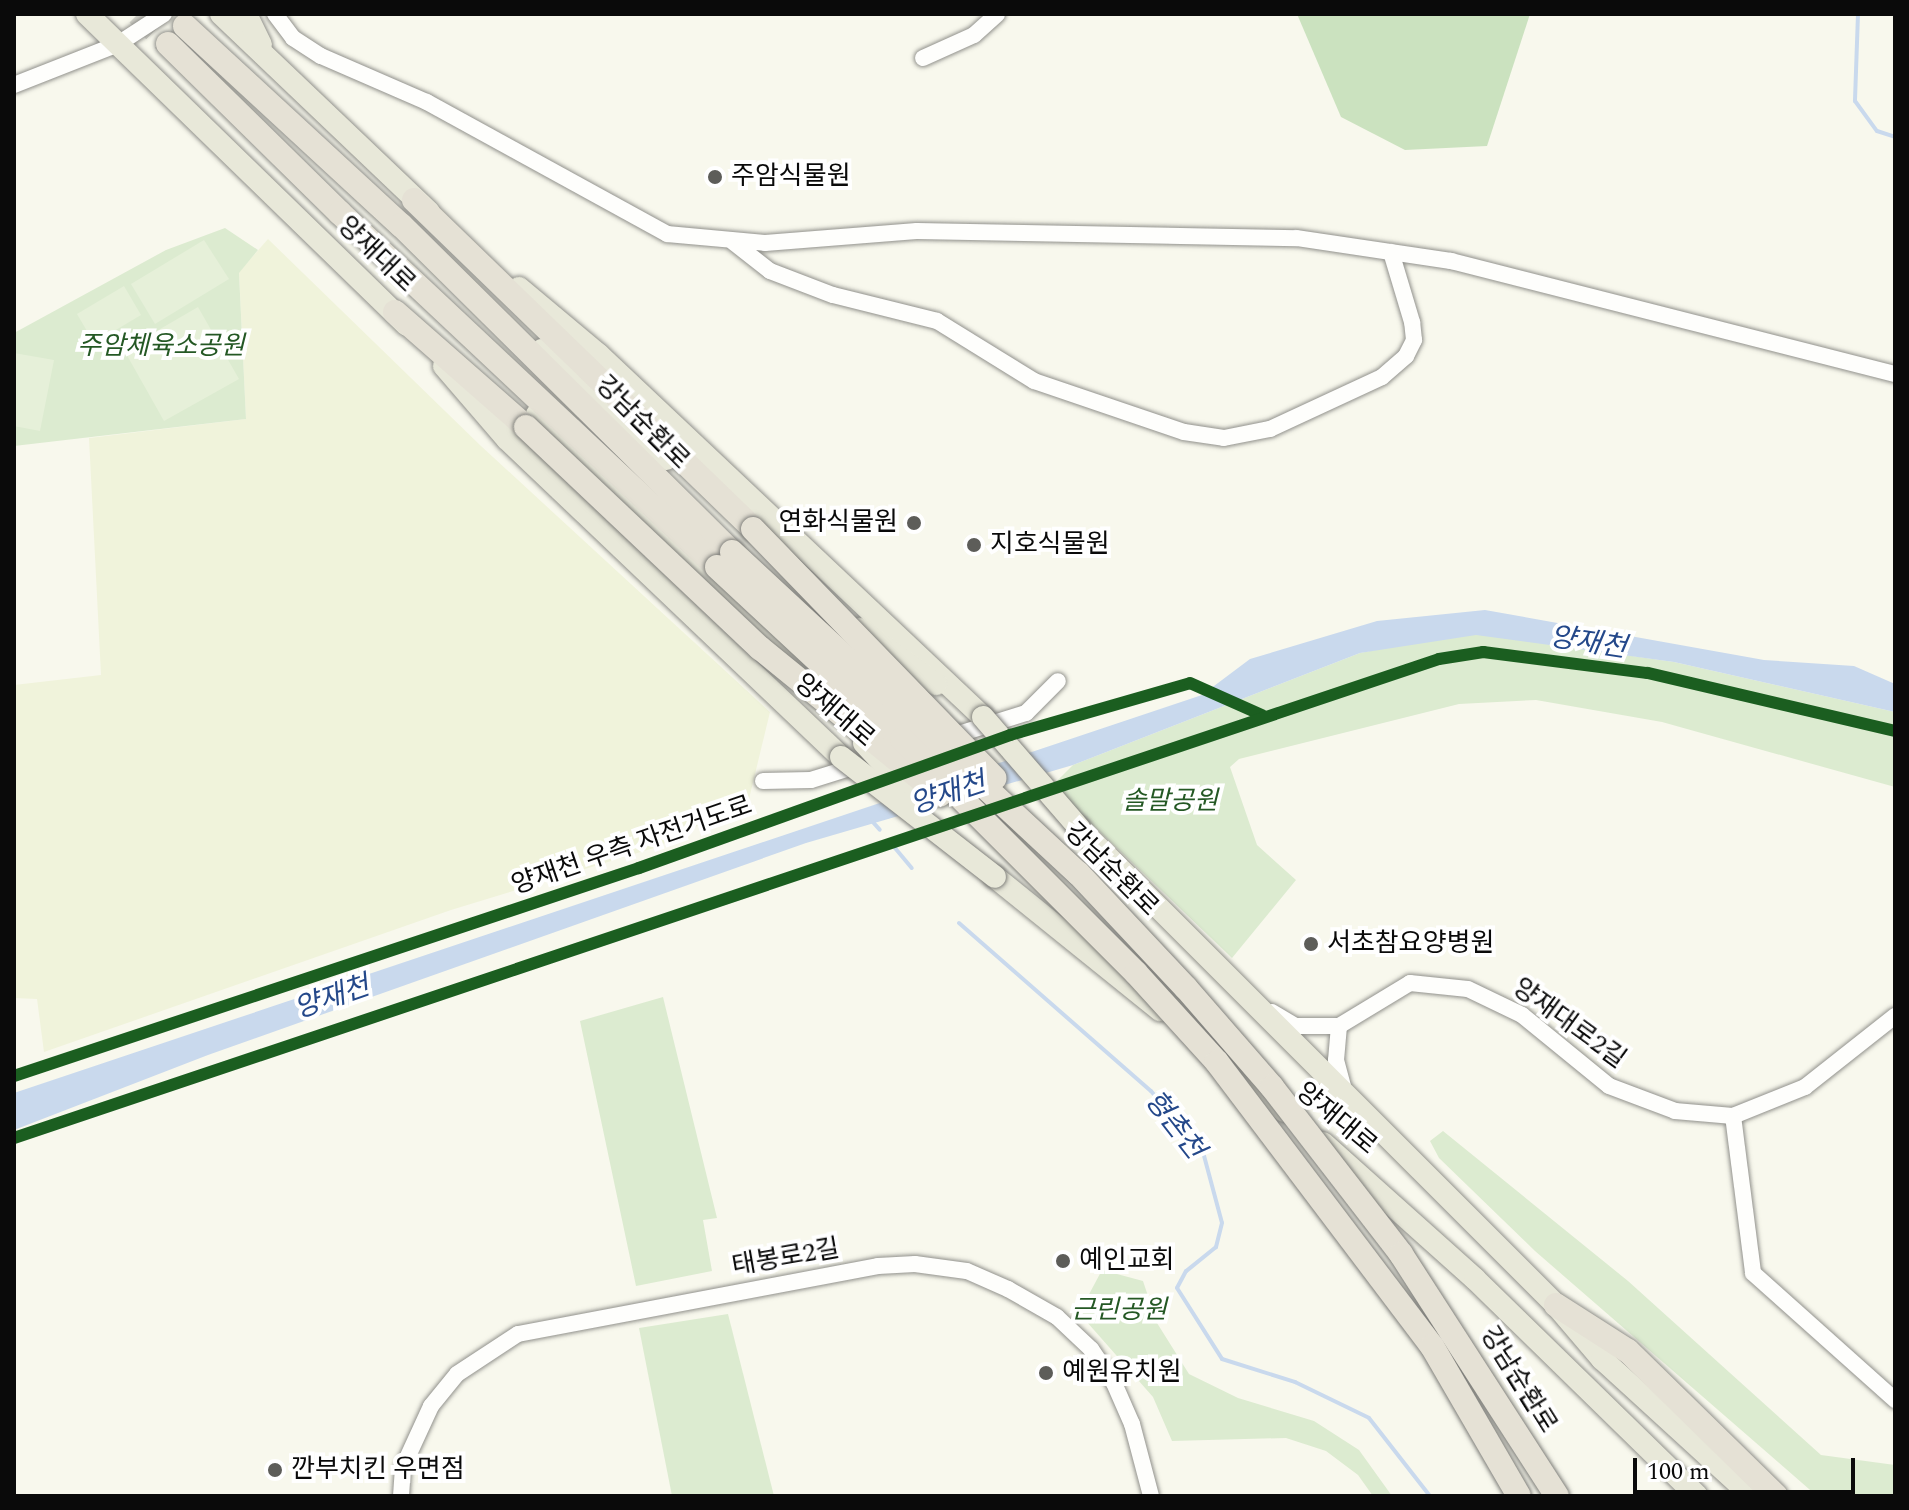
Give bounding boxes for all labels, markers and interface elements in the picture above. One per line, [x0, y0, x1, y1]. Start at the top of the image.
place label: 주암식물원 [731, 161, 851, 193]
marker: 주암식물원 [706, 168, 724, 186]
street label: 양재대로 [331, 211, 421, 299]
park label: 주암체육소공원 [77, 331, 245, 363]
street label: 강남순환로 [589, 370, 695, 476]
place label: 연화식물원 [778, 507, 898, 539]
marker: 연화식물원 [905, 514, 923, 532]
place label: 지호식물원 [990, 529, 1110, 561]
marker: 지호식물원 [965, 536, 983, 554]
water label: 양재천 [1547, 620, 1629, 666]
street label: 양재대로 [788, 668, 880, 754]
water label: 양재천 [906, 766, 990, 822]
park label: 솔말공원 [1122, 786, 1218, 818]
street label: 양재천 우측 자전거도로 [508, 790, 756, 902]
street label: 강남순환로 [1058, 817, 1164, 923]
place label: 서초참요양병원 [1327, 928, 1494, 960]
marker: 서초참요양병원 [1302, 935, 1320, 953]
water label: 양재천 [290, 970, 374, 1026]
street label: 양재대로2길 [1506, 972, 1632, 1076]
street label: 양재대로 [1289, 1076, 1383, 1162]
water label: 형촌천 [1137, 1084, 1211, 1166]
street label: 태봉로2길 [730, 1233, 842, 1283]
place label: 예인교회 [1079, 1245, 1175, 1277]
marker: 예인교회 [1054, 1252, 1072, 1270]
park label: 근린공원 [1071, 1295, 1167, 1327]
street label: 강남순환로 [1473, 1321, 1563, 1439]
place label: 예원유치원 [1062, 1357, 1182, 1389]
marker: 예원유치원 [1037, 1364, 1055, 1382]
scale bar [1637, 1442, 1859, 1492]
place label: 깐부치킨 우면점 [291, 1454, 465, 1486]
text: 100 m [1647, 1454, 1710, 1490]
marker: 깐부치킨 우면점 [266, 1461, 284, 1479]

